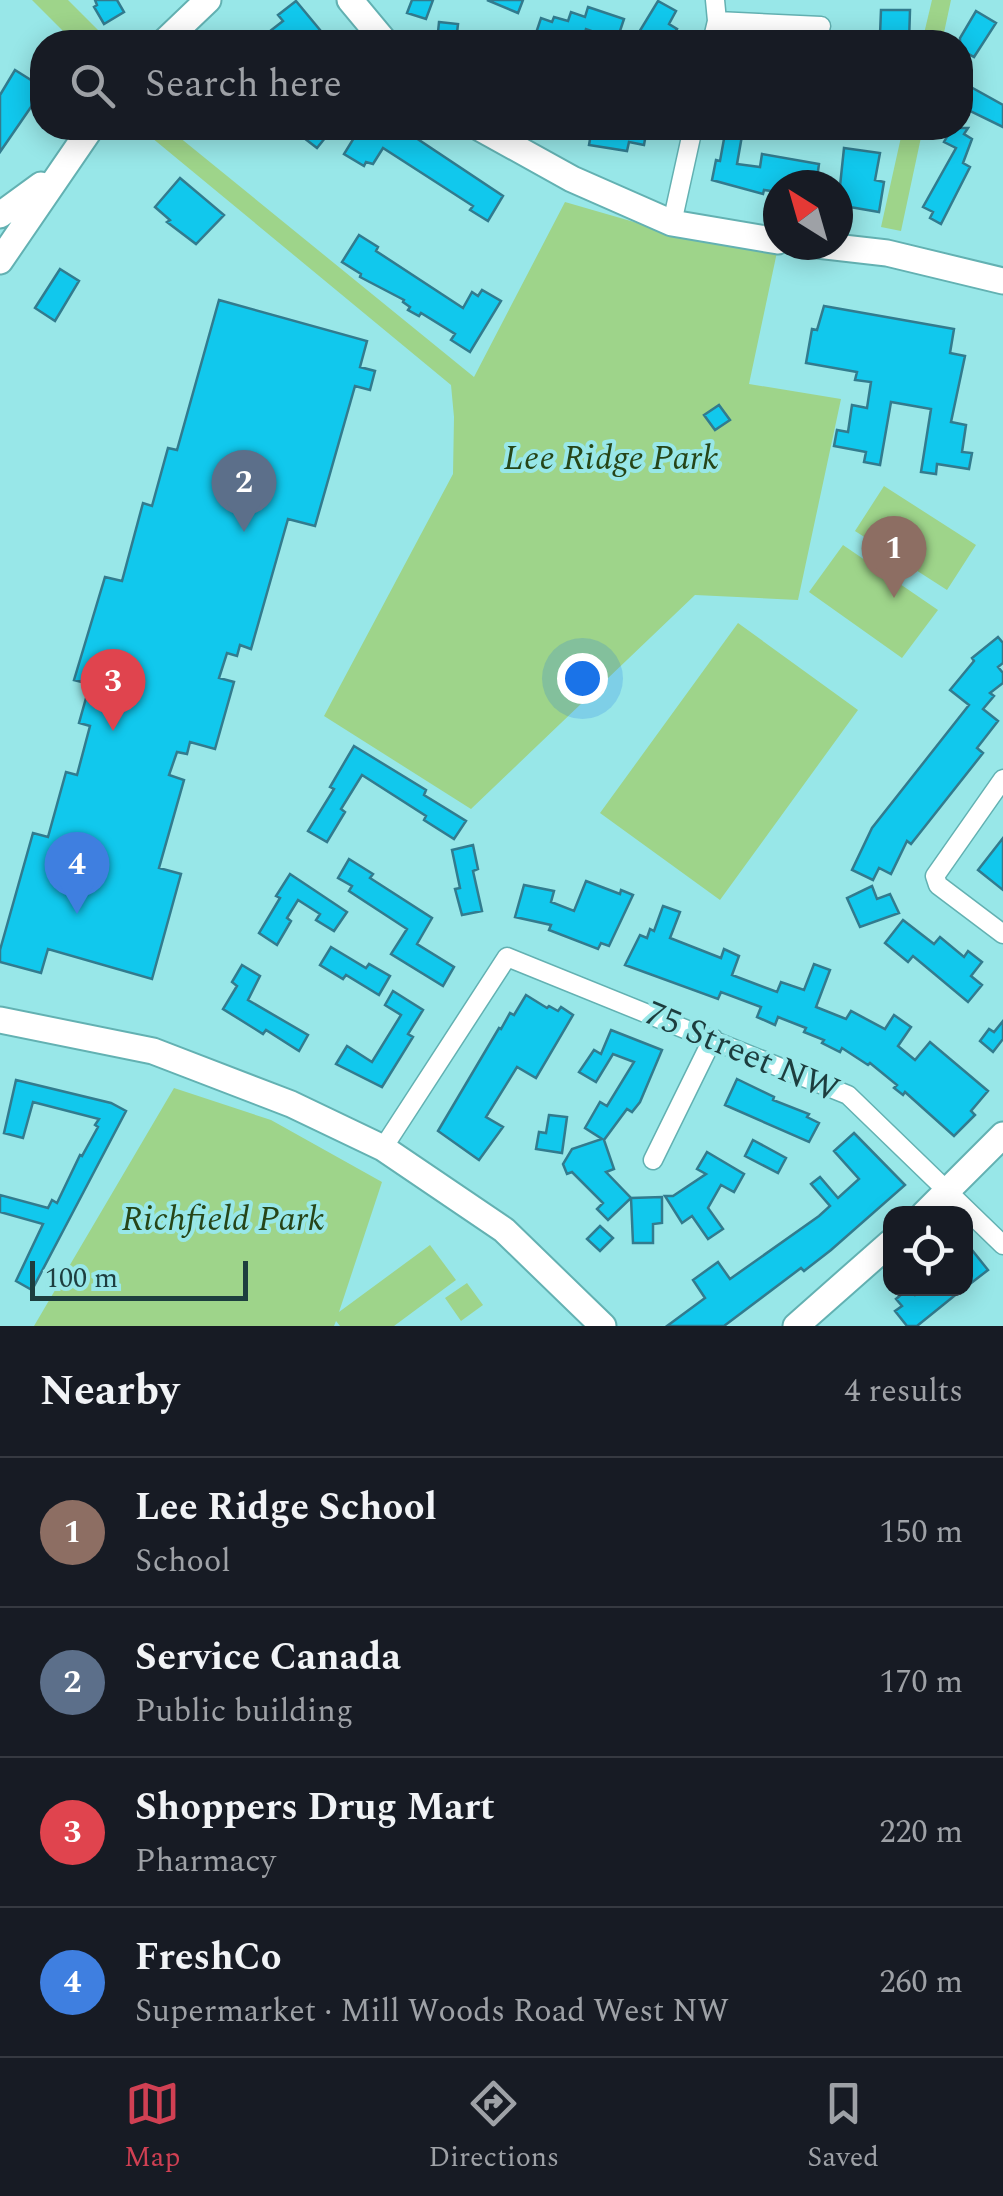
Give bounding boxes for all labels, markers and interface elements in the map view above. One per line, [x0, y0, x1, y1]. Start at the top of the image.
search box [30, 30, 973, 140]
text: Search here [145, 56, 342, 114]
icon: search [65, 58, 120, 113]
north arrow [763, 170, 853, 260]
park label: Lee Ridge Park [504, 432, 718, 485]
pin: 2 [212, 450, 276, 532]
pin: 1 [862, 516, 926, 598]
pin: 3 [80, 648, 146, 731]
your location [557, 653, 608, 704]
pin: 4 [44, 832, 110, 914]
street label: 75 Street NW [637, 987, 847, 1117]
park label: Richfield Park [122, 1193, 324, 1246]
map controls [883, 1206, 973, 1296]
button: locate [883, 1206, 973, 1296]
scale bar [30, 1256, 248, 1300]
text: 100 m [45, 1257, 118, 1300]
text: Nearby [40, 1360, 179, 1423]
text: 4 results [844, 1367, 963, 1416]
text: Lee Ridge School [135, 1479, 437, 1537]
text: 1 [64, 1508, 81, 1557]
text: 150 m [879, 1508, 963, 1557]
text: School [135, 1537, 231, 1586]
text: Service Canada [135, 1629, 401, 1687]
text: 2 [64, 1658, 81, 1707]
text: 170 m [879, 1658, 963, 1707]
text: Public building [135, 1687, 353, 1736]
text: Shoppers Drug Mart [135, 1779, 495, 1837]
text: 3 [64, 1808, 81, 1857]
text: 220 m [879, 1808, 963, 1857]
text: Pharmacy [135, 1837, 276, 1886]
text: FreshCo [135, 1929, 281, 1987]
text: 4 [64, 1958, 81, 2007]
text: 260 m [879, 1958, 963, 2007]
text: Supermarket · Mill Woods Road West NW [135, 1987, 729, 2036]
tab: Map [124, 2076, 180, 2179]
tab: Directions [428, 2076, 559, 2179]
tab: Saved [807, 2076, 879, 2179]

